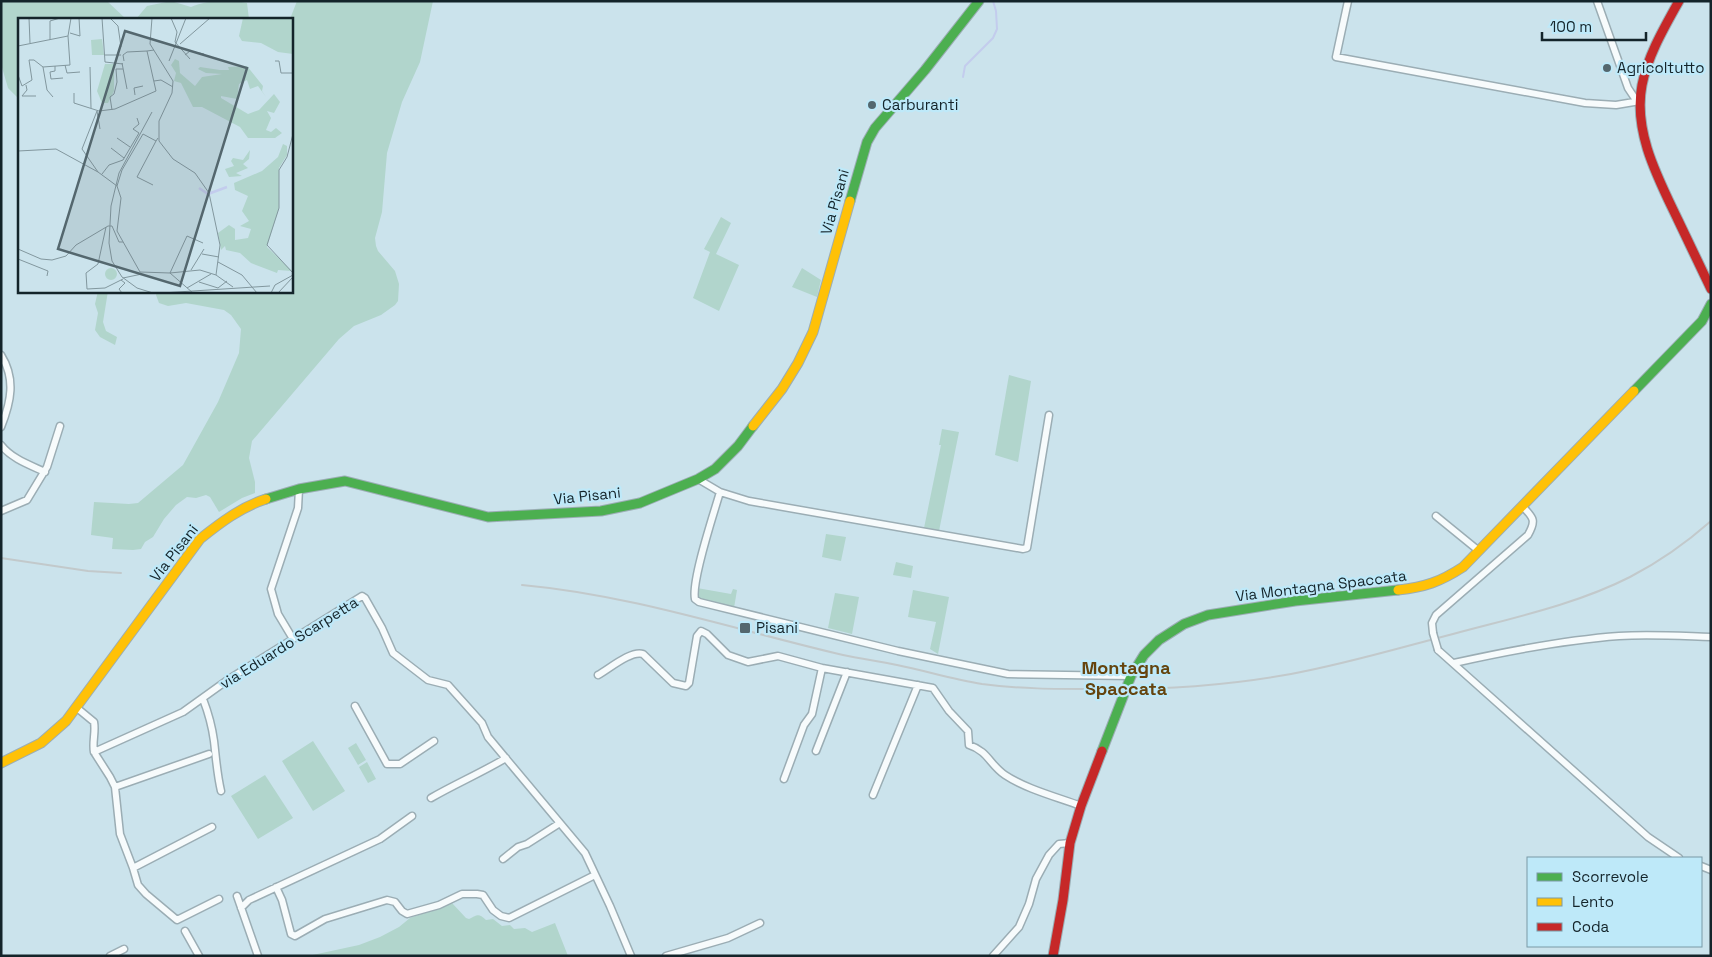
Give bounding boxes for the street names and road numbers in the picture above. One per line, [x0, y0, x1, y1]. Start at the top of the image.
street label: Via Pisani [816, 167, 853, 237]
street label: Via Pisani [552, 483, 621, 508]
street label: Via Pisani [145, 520, 202, 585]
street label: Via Montagna Spaccata [1234, 566, 1408, 605]
street label: via Eduardo Scarpetta [216, 592, 362, 693]

